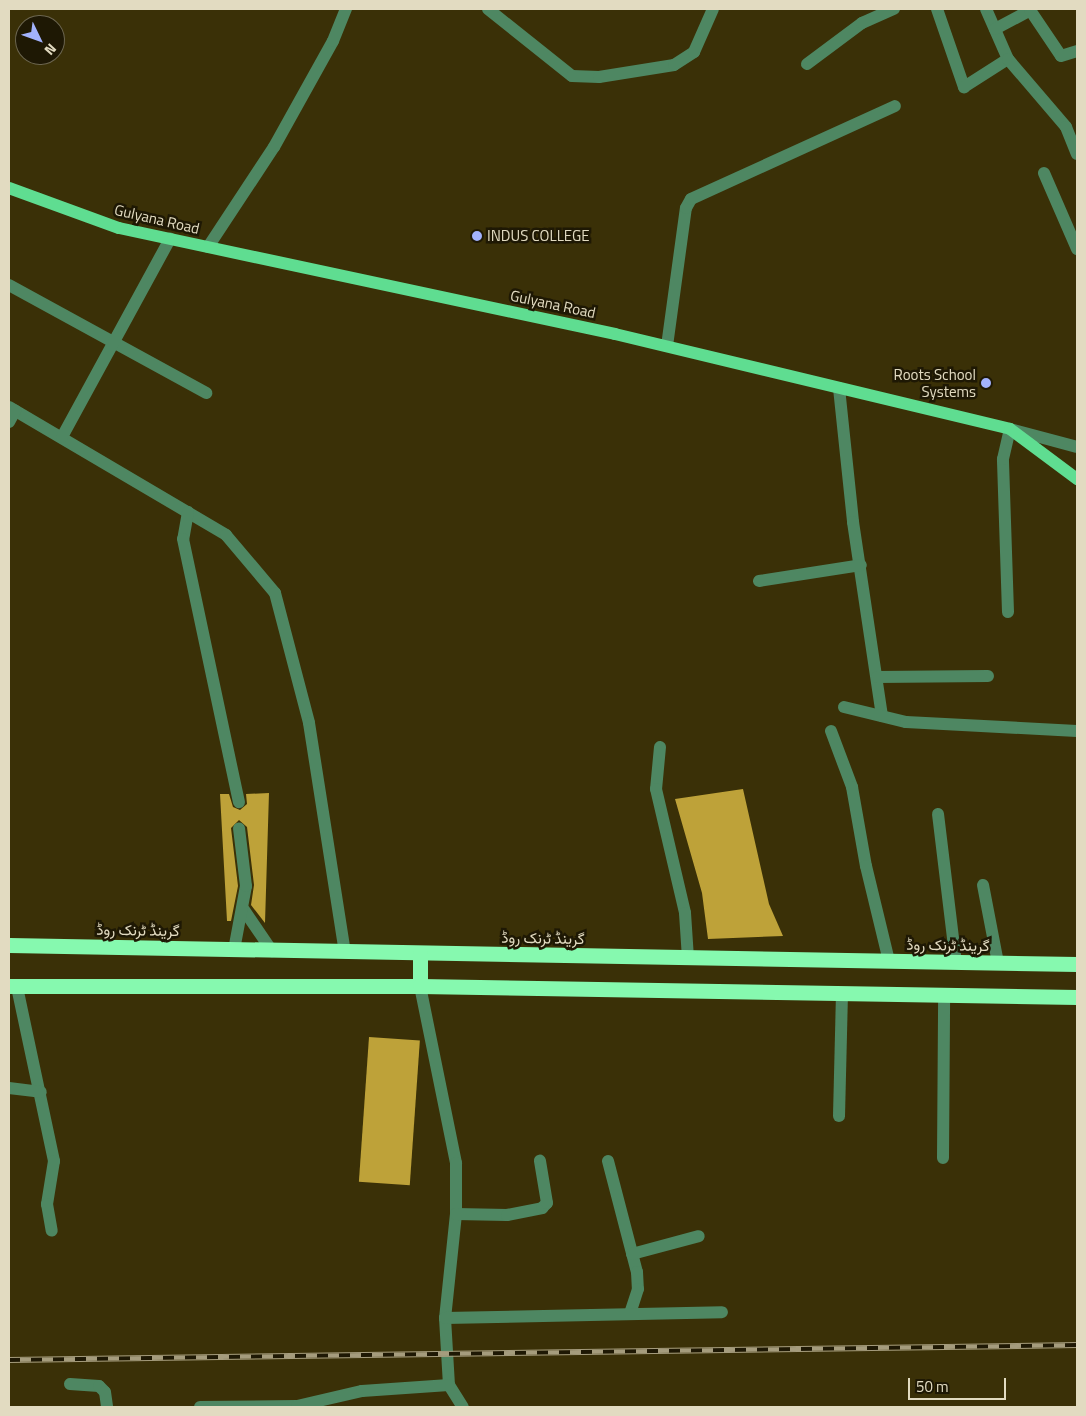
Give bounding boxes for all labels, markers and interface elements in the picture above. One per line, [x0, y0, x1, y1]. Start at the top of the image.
north arrow [15, 15, 65, 65]
text: N [40, 39, 62, 60]
street label: Gulyana Road [113, 200, 201, 238]
place label: INDUS COLLEGE [487, 227, 590, 245]
marker: INDUS COLLEGE [471, 230, 483, 242]
street label: Gulyana Road [509, 286, 597, 322]
place label: Roots School Systems [894, 365, 976, 400]
marker: Roots School Systems [980, 377, 992, 389]
street label: گرینڈ ٹرنک روڈ [96, 920, 180, 940]
street label: گرینڈ ٹرنک روڈ [501, 928, 585, 948]
street label: گرینڈ ٹرنک روڈ [906, 935, 990, 955]
scale bar [911, 1368, 1008, 1400]
text: 50 m [916, 1375, 949, 1398]

